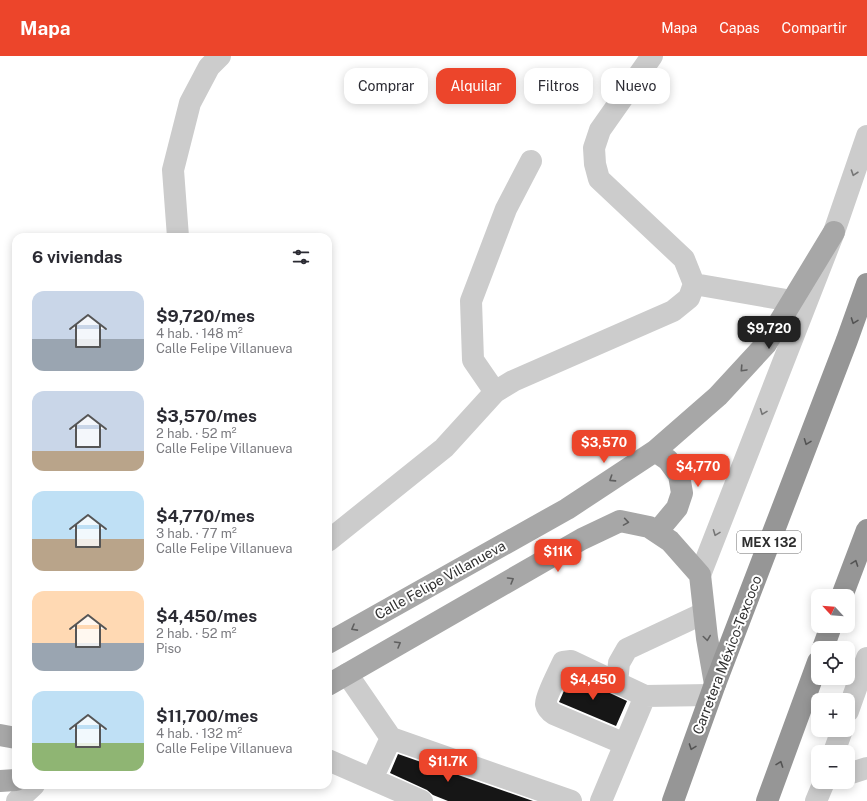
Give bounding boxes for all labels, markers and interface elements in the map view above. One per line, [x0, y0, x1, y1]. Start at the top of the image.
text: Mapa [20, 17, 70, 39]
text: Mapa [661, 20, 697, 36]
text: Capas [719, 20, 760, 36]
text: Compartir [782, 20, 847, 36]
chip: Comprar [344, 68, 428, 104]
chip: Alquilar [436, 68, 516, 104]
chip: Filtros [524, 68, 593, 104]
chip: Nuevo [601, 68, 670, 104]
one-way arrow [851, 169, 859, 176]
icon: filters [290, 246, 312, 268]
text: 6 viviendas [32, 247, 123, 267]
text: $9,720/mes [156, 306, 255, 326]
icon: home [64, 307, 112, 355]
pin: $9,720 [736, 316, 802, 350]
one-way arrow [850, 317, 858, 324]
text: $9,720 [747, 321, 791, 336]
text: 4 hab. · 148 m² [156, 326, 243, 341]
text: Calle Felipe Villanueva [156, 341, 293, 356]
one-way arrow [741, 364, 748, 372]
text: $3,570/mes [156, 406, 257, 426]
icon: home [64, 407, 112, 455]
one-way arrow [760, 409, 768, 416]
text: 2 hab. · 52 m² [156, 426, 237, 441]
pin: $3,570 [571, 430, 637, 464]
text: $3,570 [581, 435, 627, 450]
one-way arrow [804, 439, 812, 446]
text: Calle Felipe Villanueva [156, 441, 293, 456]
pin: $4,770 [665, 454, 731, 488]
text: $4,770 [676, 459, 720, 474]
one-way arrow [609, 475, 616, 482]
text: $4,770/mes [156, 506, 255, 526]
icon: home [64, 507, 112, 555]
one-way arrow [623, 517, 629, 526]
text: 3 hab. · 77 m² [156, 526, 237, 541]
one-way arrow [713, 530, 721, 537]
road number: MEX 132 [737, 531, 801, 553]
street label: Calle Felipe Villanueva [372, 537, 508, 623]
pin: $11K [534, 539, 582, 573]
text: Calle Felipe Villanueva [156, 541, 293, 556]
text: $11K [543, 544, 573, 559]
one-way arrow [850, 559, 858, 566]
street label: Carretera México-Texcoco [689, 573, 765, 737]
one-way arrow [507, 577, 514, 584]
north arrow [811, 589, 855, 633]
map controls [811, 589, 855, 789]
text: $4,450/mes [156, 606, 257, 626]
icon: home [64, 607, 112, 655]
one-way arrow [351, 624, 358, 631]
text: 2 hab. · 52 m² [156, 626, 237, 641]
one-way arrow [702, 635, 711, 641]
text: Piso [156, 641, 181, 656]
button: locate [811, 641, 855, 685]
one-way arrow [394, 642, 401, 649]
pin: $4,450 [560, 667, 626, 701]
text: $4,450 [570, 672, 616, 687]
button: + [811, 693, 855, 737]
text: $11,700/mes [156, 706, 258, 726]
icon: home [64, 707, 112, 755]
text: 4 hab. · 132 m² [156, 726, 242, 741]
text: Calle Felipe Villanueva [156, 741, 293, 756]
one-way arrow [688, 744, 696, 751]
button: − [811, 745, 855, 789]
pin: $11.7K [415, 749, 481, 783]
text: $11.7K [428, 754, 468, 769]
one-way arrow [776, 761, 784, 768]

